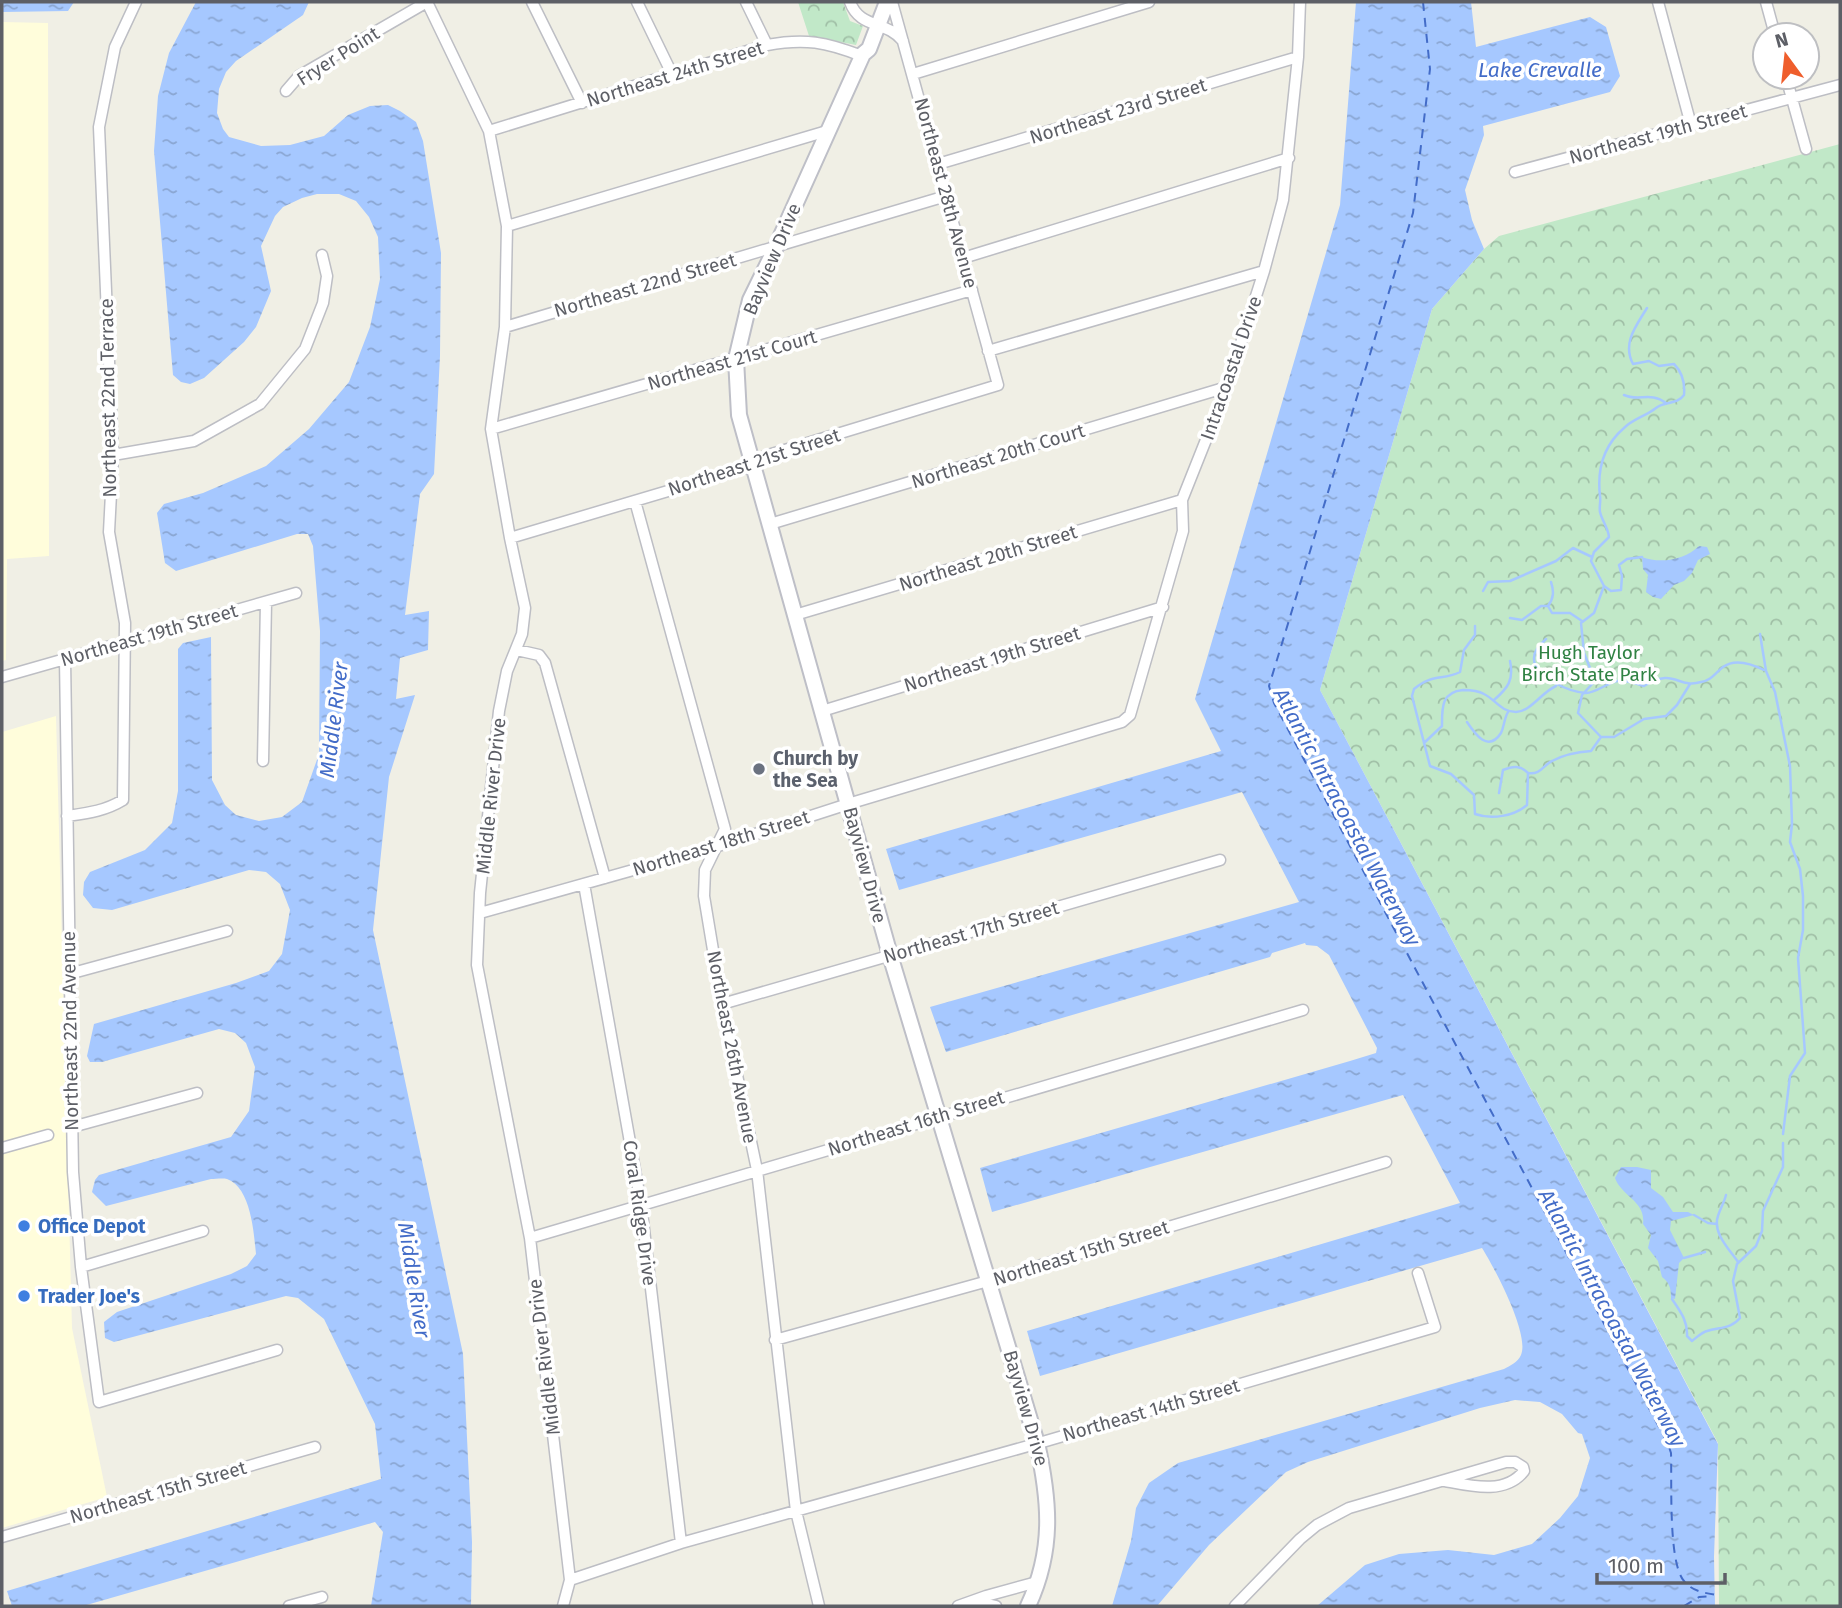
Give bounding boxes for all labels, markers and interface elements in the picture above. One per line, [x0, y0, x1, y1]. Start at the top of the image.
north arrow [1751, 21, 1821, 91]
street label: Fryer Point [293, 22, 384, 90]
text: N [1773, 27, 1791, 53]
street label: Northeast 24th Street [584, 36, 766, 112]
water label: Lake Crevalle [1478, 57, 1602, 83]
street label: Northeast 23rd Street [1027, 73, 1209, 149]
street label: Northeast 28th Avenue [909, 95, 983, 291]
street label: Northeast 19th Street [1567, 99, 1750, 169]
street label: Bayview Drive [738, 200, 806, 318]
street label: Northeast 22nd Street [551, 248, 739, 322]
street label: Intracoastal Drive [1196, 293, 1266, 443]
street label: Northeast 22nd Terrace [95, 298, 121, 498]
street label: Northeast 21st Court [645, 325, 819, 395]
street label: Northeast 20th Court [909, 419, 1088, 493]
street label: Northeast 21st Street [665, 423, 843, 501]
street label: Northeast 20th Street [896, 520, 1080, 596]
street label: Northeast 19th Street [58, 599, 240, 671]
street label: Northeast 19th Street [901, 621, 1083, 697]
park label: Hugh Taylor Birch State Park [1521, 641, 1657, 686]
water label: Middle River [314, 660, 354, 779]
water label: Atlantic Intracoastal Waterway [1267, 683, 1427, 951]
street label: Middle River Drive [471, 717, 511, 875]
place label: Church by the Sea [773, 747, 858, 792]
marker: Church by the Sea [751, 761, 767, 777]
street label: Bayview Drive [838, 804, 892, 926]
street label: Northeast 18th Street [630, 805, 812, 881]
street label: Northeast 17th Street [880, 896, 1062, 968]
street label: Northeast 22nd Avenue [57, 931, 83, 1131]
street label: Northeast 26th Avenue [702, 949, 762, 1145]
street label: Northeast 16th Street [825, 1085, 1007, 1161]
street label: Coral Ridge Drive [618, 1139, 662, 1287]
water label: Atlantic Intracoastal Waterway [1532, 1184, 1692, 1452]
place label: Office Depot [38, 1215, 146, 1238]
street label: Northeast 15th Street [990, 1215, 1172, 1291]
marker: Office Depot [16, 1218, 32, 1234]
water label: Middle River [392, 1220, 436, 1340]
street label: Middle River Drive [523, 1278, 565, 1436]
place label: Trader Joe's [38, 1285, 140, 1308]
marker: Trader Joe's [16, 1288, 32, 1304]
street label: Bayview Drive [999, 1348, 1053, 1468]
street label: Northeast 14th Street [1060, 1374, 1242, 1446]
street label: Northeast 15th Street [67, 1456, 249, 1528]
scale bar [1597, 1542, 1725, 1586]
text: 100 m [1608, 1553, 1664, 1579]

